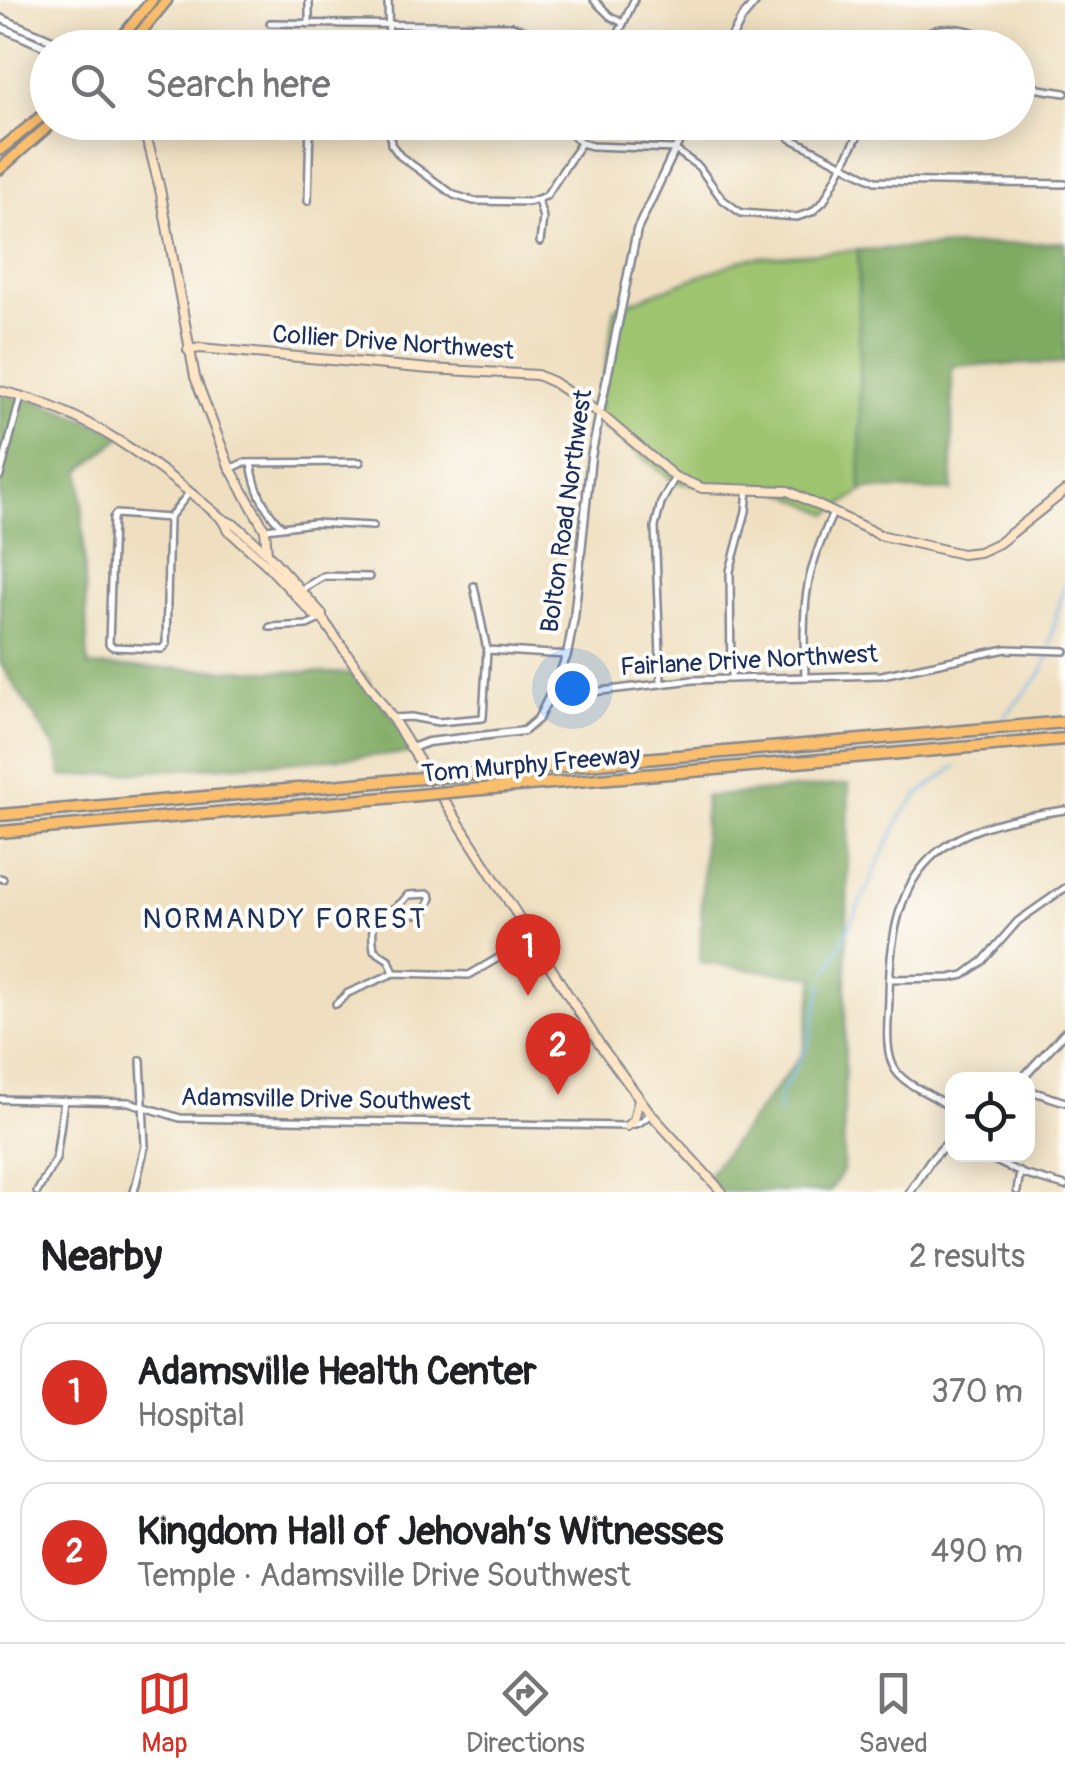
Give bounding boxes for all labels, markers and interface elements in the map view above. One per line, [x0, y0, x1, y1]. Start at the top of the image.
search box [30, 30, 1035, 140]
icon: search [65, 58, 120, 113]
text: Search here [145, 61, 331, 109]
street label: Collier Drive Northwest [271, 319, 516, 367]
street label: Bolton Road Northwest [535, 387, 600, 634]
street label: Fairlane Drive Northwest [620, 639, 879, 683]
your location [547, 663, 598, 714]
street label: Tom Murphy Freeway [420, 740, 642, 790]
district label: NORMANDY FOREST [143, 902, 427, 937]
pin: 1 [496, 914, 560, 996]
pin: 2 [526, 1012, 590, 1095]
map controls [945, 1072, 1035, 1162]
button: locate [945, 1072, 1035, 1162]
street label: Adamsville Drive Southwest [181, 1082, 472, 1118]
text: Nearby [40, 1231, 162, 1283]
text: 2 results [909, 1237, 1025, 1277]
text: Adamsville Health Center [137, 1348, 537, 1396]
text: 1 [68, 1372, 81, 1412]
text: 370 m [931, 1372, 1023, 1412]
text: Hospital [137, 1396, 245, 1436]
text: Kingdom Hall of Jehovah’s Witnesses [137, 1508, 724, 1556]
text: 2 [66, 1532, 83, 1572]
text: 490 m [931, 1532, 1023, 1572]
text: Temple · Adamsville Drive Southwest [137, 1556, 631, 1596]
tab: Map [137, 1666, 192, 1761]
tab: Directions [466, 1666, 585, 1761]
tab: Saved [859, 1666, 928, 1761]

